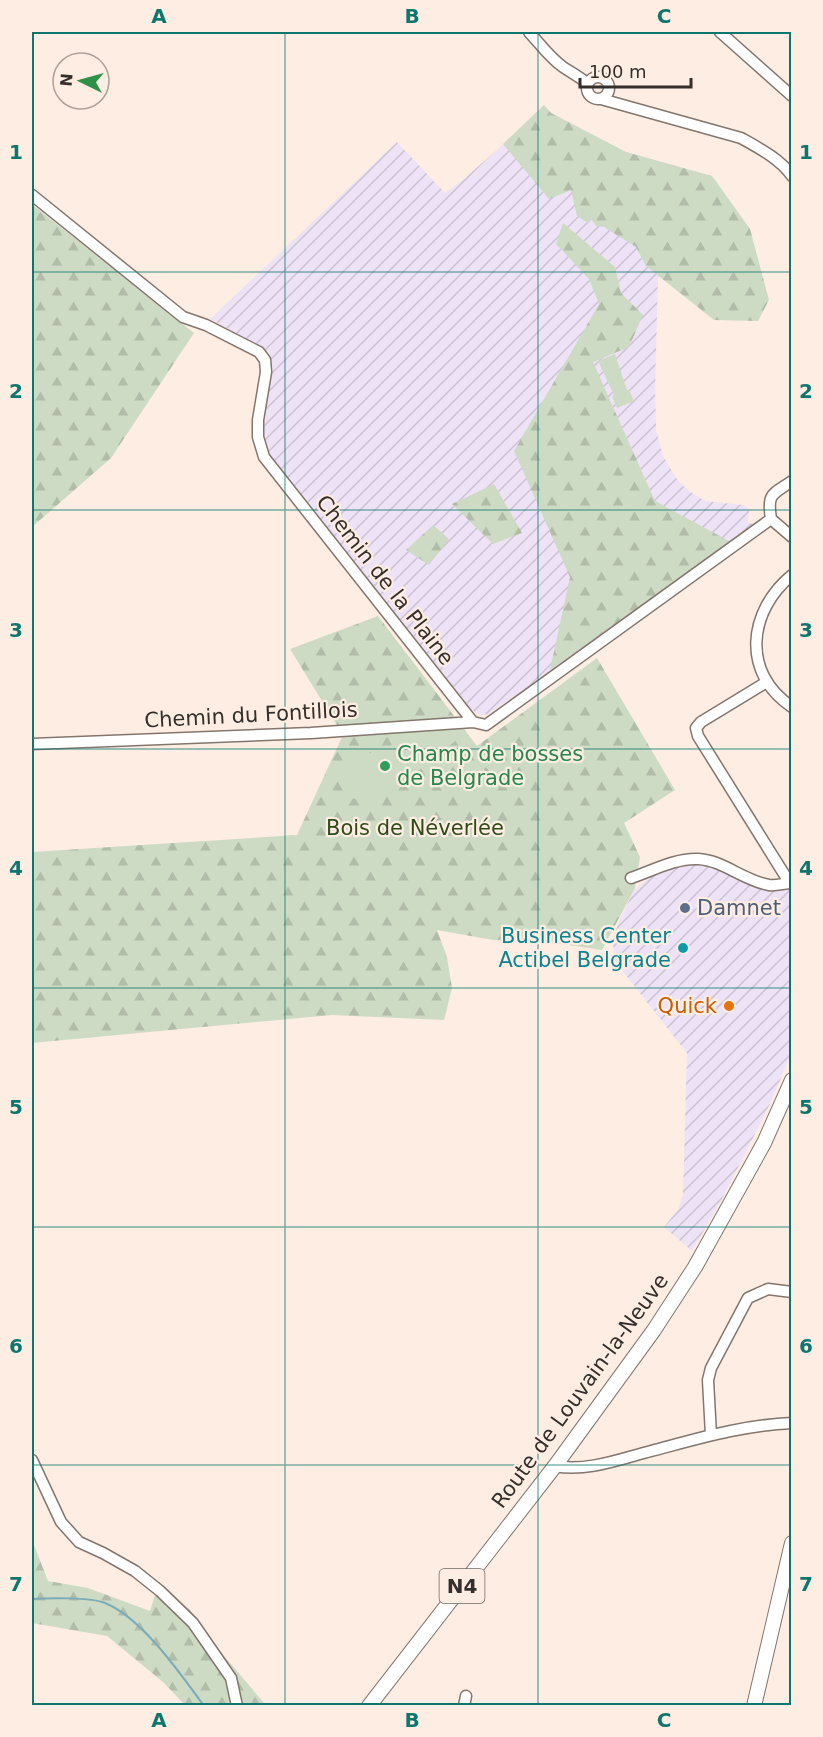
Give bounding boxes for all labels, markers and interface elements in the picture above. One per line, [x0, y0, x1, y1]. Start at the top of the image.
text: A [151, 4, 167, 28]
text: B [404, 4, 420, 28]
text: C [657, 4, 671, 28]
north arrow [51, 51, 111, 111]
scale bar [580, 51, 691, 89]
text: 100 m [589, 61, 647, 82]
text: N [57, 72, 77, 87]
text: 1 [9, 140, 23, 164]
text: 1 [799, 140, 813, 164]
text: 2 [9, 379, 23, 403]
text: 2 [799, 379, 813, 403]
street label: Chemin de la Plaine [311, 490, 459, 670]
text: 3 [9, 618, 23, 642]
text: 3 [799, 618, 813, 642]
street label: Chemin du Fontillois [144, 697, 358, 733]
place label: Champ de bosses de Belgrade [397, 742, 583, 790]
marker: Champ de bosses de Belgrade [378, 759, 392, 773]
park label: Bois de Néverlée [326, 816, 504, 840]
text: 4 [9, 856, 23, 880]
text: 4 [799, 856, 813, 880]
place label: Damnet [697, 896, 781, 920]
marker: Damnet [678, 901, 692, 915]
place label: Business Center Actibel Belgrade [498, 924, 671, 972]
marker: Business Center Actibel Belgrade [676, 941, 690, 955]
place label: Quick [658, 994, 718, 1018]
marker: Quick [722, 999, 736, 1013]
text: 5 [9, 1095, 23, 1119]
text: 5 [799, 1095, 813, 1119]
street label: Route de Louvain-la-Neuve [487, 1269, 673, 1513]
text: 6 [9, 1334, 23, 1358]
text: 6 [799, 1334, 813, 1358]
road number: N4 [440, 1569, 484, 1603]
text: 7 [9, 1572, 23, 1596]
text: 7 [799, 1572, 813, 1596]
text: A [151, 1708, 167, 1732]
text: B [404, 1708, 420, 1732]
text: C [657, 1708, 671, 1732]

